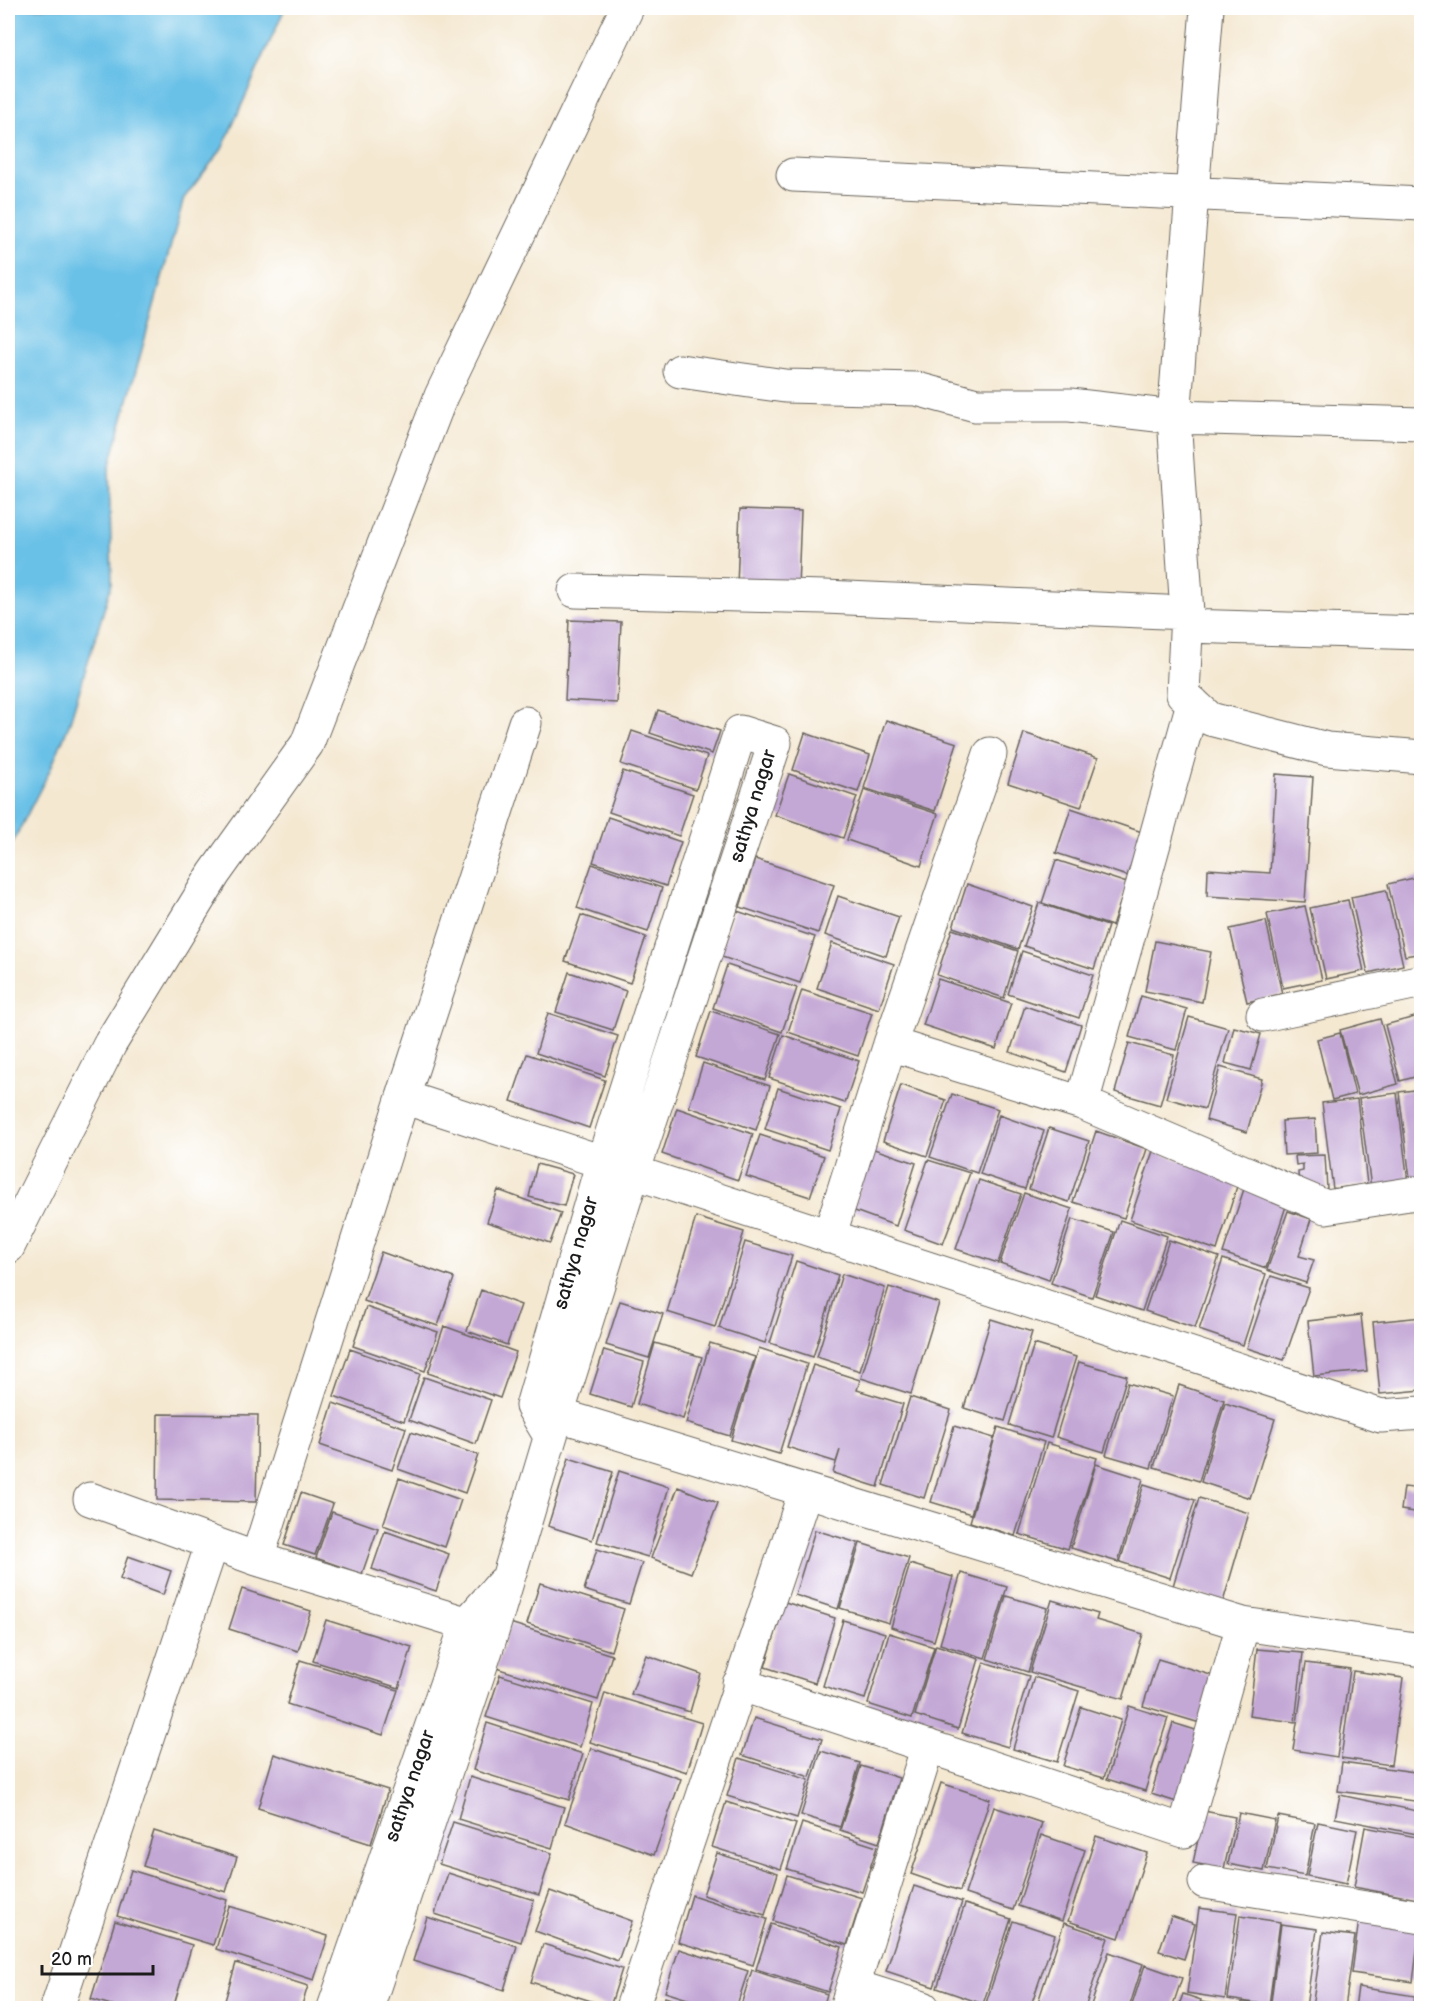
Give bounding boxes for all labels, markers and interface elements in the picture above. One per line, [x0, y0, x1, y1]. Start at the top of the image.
street label: sathya nagar [725, 746, 782, 865]
street label: sathya nagar [548, 1193, 604, 1312]
street label: sathya nagar [380, 1726, 441, 1845]
scale bar [42, 1938, 153, 1976]
text: 20 m [51, 1949, 92, 1970]

